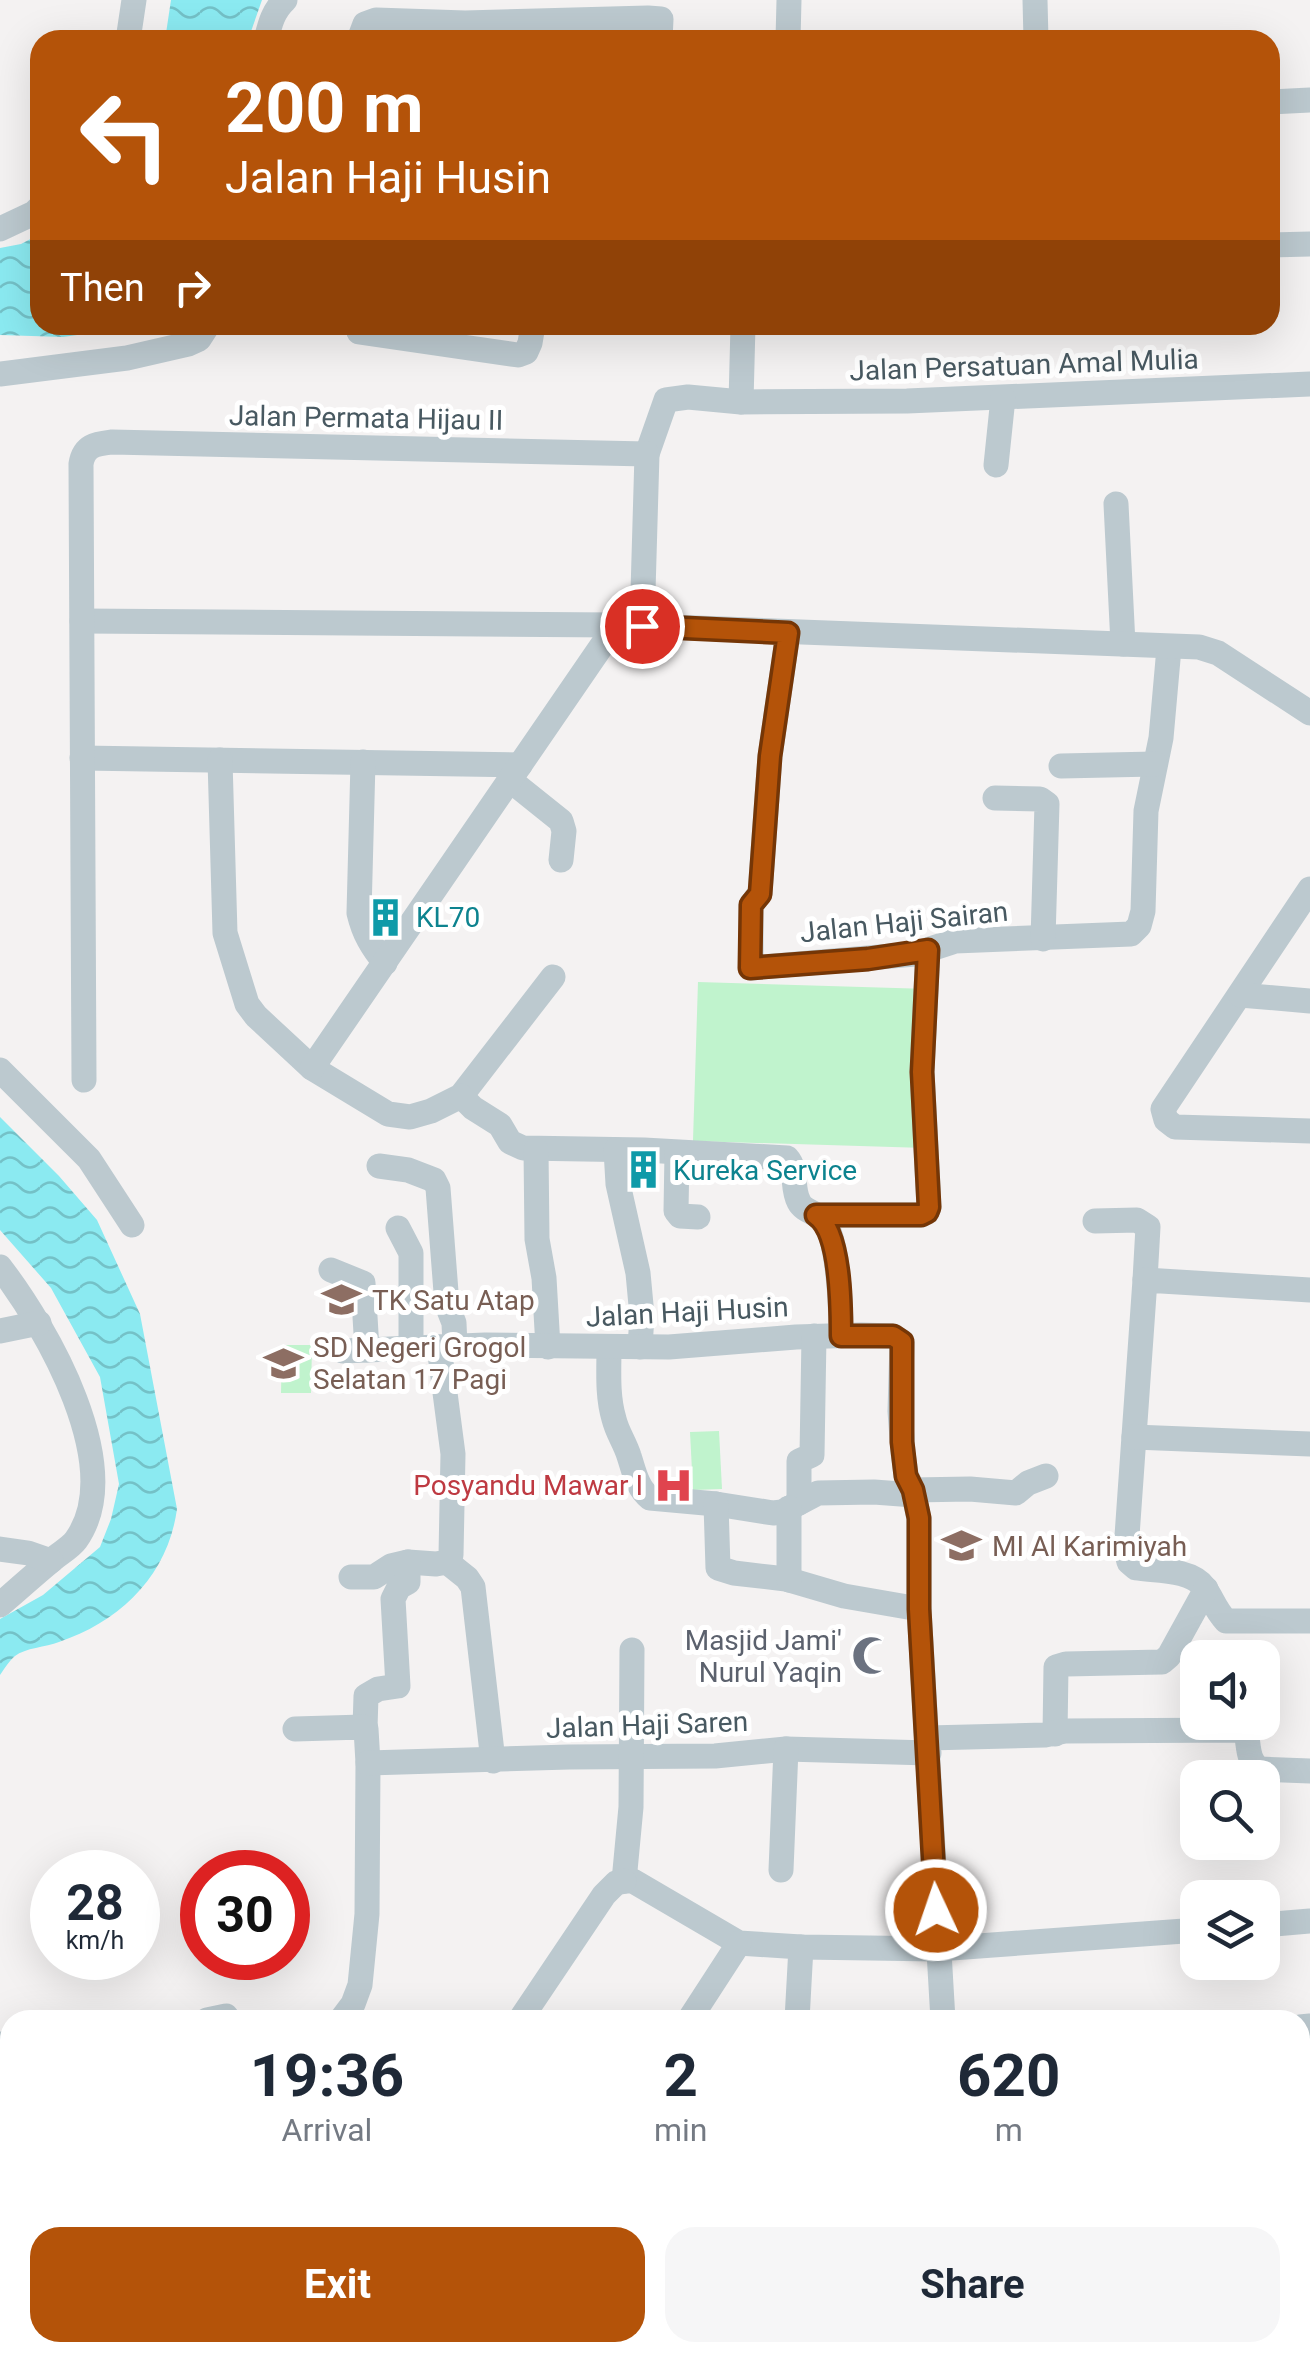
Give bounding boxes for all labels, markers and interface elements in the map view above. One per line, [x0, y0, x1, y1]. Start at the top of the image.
text: 200 m [225, 67, 424, 149]
icon: left [60, 70, 190, 200]
text: Jalan Haji Husin [225, 151, 551, 204]
icon: right [165, 260, 220, 315]
text: Then [60, 266, 145, 310]
street label: Jalan Persatuan Amal Mulia [849, 342, 1199, 388]
street label: Jalan Permata Hijau II [229, 399, 503, 437]
pin [600, 584, 685, 669]
icon: arrive [615, 599, 670, 654]
street label: Jalan Haji Sairan [798, 895, 1010, 949]
building icon: KL70 [365, 896, 407, 938]
place label: KL70 [416, 901, 480, 934]
building icon: Kureka Service [622, 1149, 664, 1191]
place label: Kureka Service [673, 1154, 857, 1187]
school or university icon: TK Satu Atap [321, 1279, 363, 1321]
place label: TK Satu Atap [372, 1284, 535, 1317]
street label: Jalan Haji Husin [585, 1290, 789, 1334]
place label: SD Negeri Grogol Selatan 17 Pagi [313, 1331, 526, 1396]
school or university icon: SD Negeri Grogol Selatan 17 Pagi [262, 1342, 304, 1384]
hospital icon: Posyandu Mawar I [652, 1464, 694, 1506]
place label: Posyandu Mawar I [413, 1469, 643, 1502]
school or university icon: MI Al Karimiyah [941, 1525, 983, 1567]
place label: MI Al Karimiyah [992, 1530, 1187, 1563]
place label: Masjid Jami' Nurul Yaqin [685, 1624, 842, 1689]
mosque icon: Masjid Jami' Nurul Yaqin [851, 1635, 893, 1677]
map controls [1180, 1640, 1280, 1980]
button: sound [1180, 1640, 1280, 1740]
street label: Jalan Haji Saren [545, 1705, 749, 1745]
button: search [1180, 1760, 1280, 1860]
speed limit sign: 30 [180, 1850, 310, 1980]
position arrow [884, 1858, 988, 1962]
text: 28 [66, 1874, 124, 1932]
button: layers [1180, 1880, 1280, 1980]
text: km/h [66, 1926, 124, 1955]
text: 19:36 [250, 2040, 404, 2111]
text: 2 [663, 2040, 698, 2111]
text: 620 [957, 2040, 1060, 2111]
text: Arrival [282, 2111, 372, 2149]
text: min [654, 2111, 707, 2149]
text: m [995, 2111, 1023, 2149]
button: Exit [30, 2227, 645, 2342]
button: Share [665, 2227, 1280, 2342]

